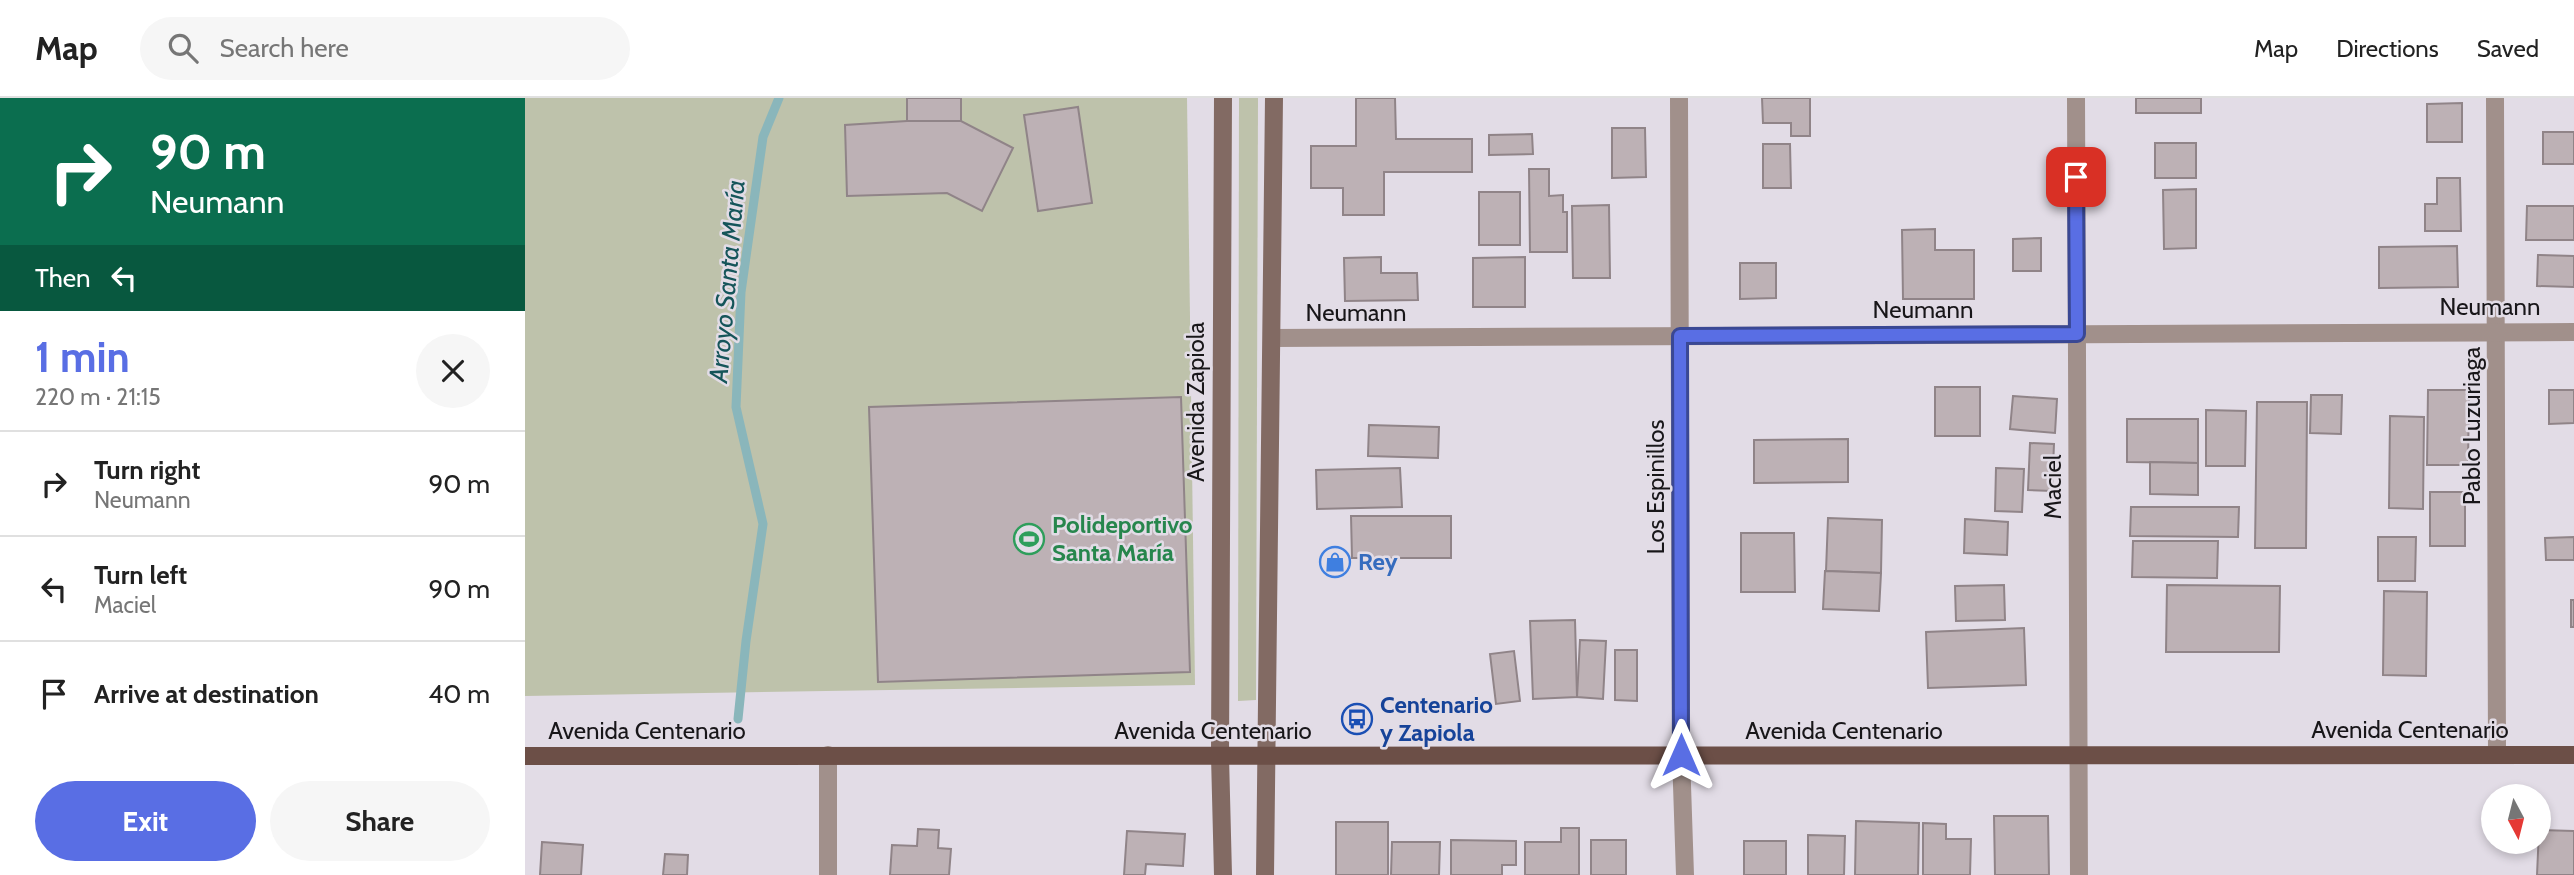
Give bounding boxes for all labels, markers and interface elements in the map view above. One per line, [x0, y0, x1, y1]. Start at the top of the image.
search box [140, 17, 630, 80]
text: Map [35, 28, 98, 68]
icon: search [164, 29, 202, 67]
text: Search here [220, 32, 349, 64]
text: Map [2254, 34, 2298, 63]
text: Directions [2336, 34, 2439, 63]
text: Saved [2477, 34, 2539, 63]
text: 90 m [150, 122, 266, 181]
icon: right [35, 126, 126, 217]
pin [2046, 147, 2106, 207]
icon: arrive [2057, 158, 2095, 196]
water label: Arroyo Santa María [702, 178, 752, 385]
text: Neumann [150, 182, 284, 221]
icon: left [105, 259, 143, 297]
text: Then [35, 262, 91, 294]
street label: Neumann [2440, 292, 2540, 321]
street label: Neumann [1873, 295, 1973, 324]
street label: Neumann [1306, 298, 1406, 327]
street label: Avenida Zapiola [1181, 322, 1210, 482]
text: 1 min [35, 331, 130, 383]
button: close [416, 334, 490, 408]
street label: Pablo Luzuriaga [2457, 346, 2486, 505]
text: 220 m · 21:15 [35, 383, 161, 411]
street label: Los Espinillos [1641, 420, 1670, 554]
text: Turn right [94, 454, 200, 486]
street label: Maciel [2038, 454, 2067, 519]
icon: right [35, 465, 73, 503]
text: 90 m [428, 468, 490, 500]
text: Neumann [94, 486, 191, 514]
place label: Polideportivo Santa María [1052, 510, 1193, 567]
sports icon: Polideportivo Santa María [1012, 522, 1046, 556]
shop icon: Rey [1318, 545, 1352, 579]
place label: Rey [1358, 547, 1398, 576]
text: Turn left [94, 559, 187, 591]
icon: left [35, 570, 73, 608]
text: 90 m [428, 573, 490, 605]
text: Maciel [94, 591, 156, 619]
icon: arrive [35, 675, 73, 713]
text: Arrive at destination [94, 678, 319, 710]
text: 40 m [428, 678, 490, 710]
place label: Centenario y Zapiola [1380, 690, 1493, 747]
bus stop icon: Centenario y Zapiola [1340, 702, 1374, 736]
street label: Avenida Centenario [2311, 715, 2509, 744]
street label: Avenida Centenario [548, 716, 746, 745]
street label: Avenida Centenario [1114, 716, 1312, 745]
street label: Avenida Centenario [1745, 716, 1943, 745]
position arrow [1644, 718, 1718, 792]
button: Exit [35, 781, 256, 861]
button: Share [270, 781, 490, 861]
north arrow [2481, 784, 2551, 854]
map controls [2481, 784, 2551, 854]

